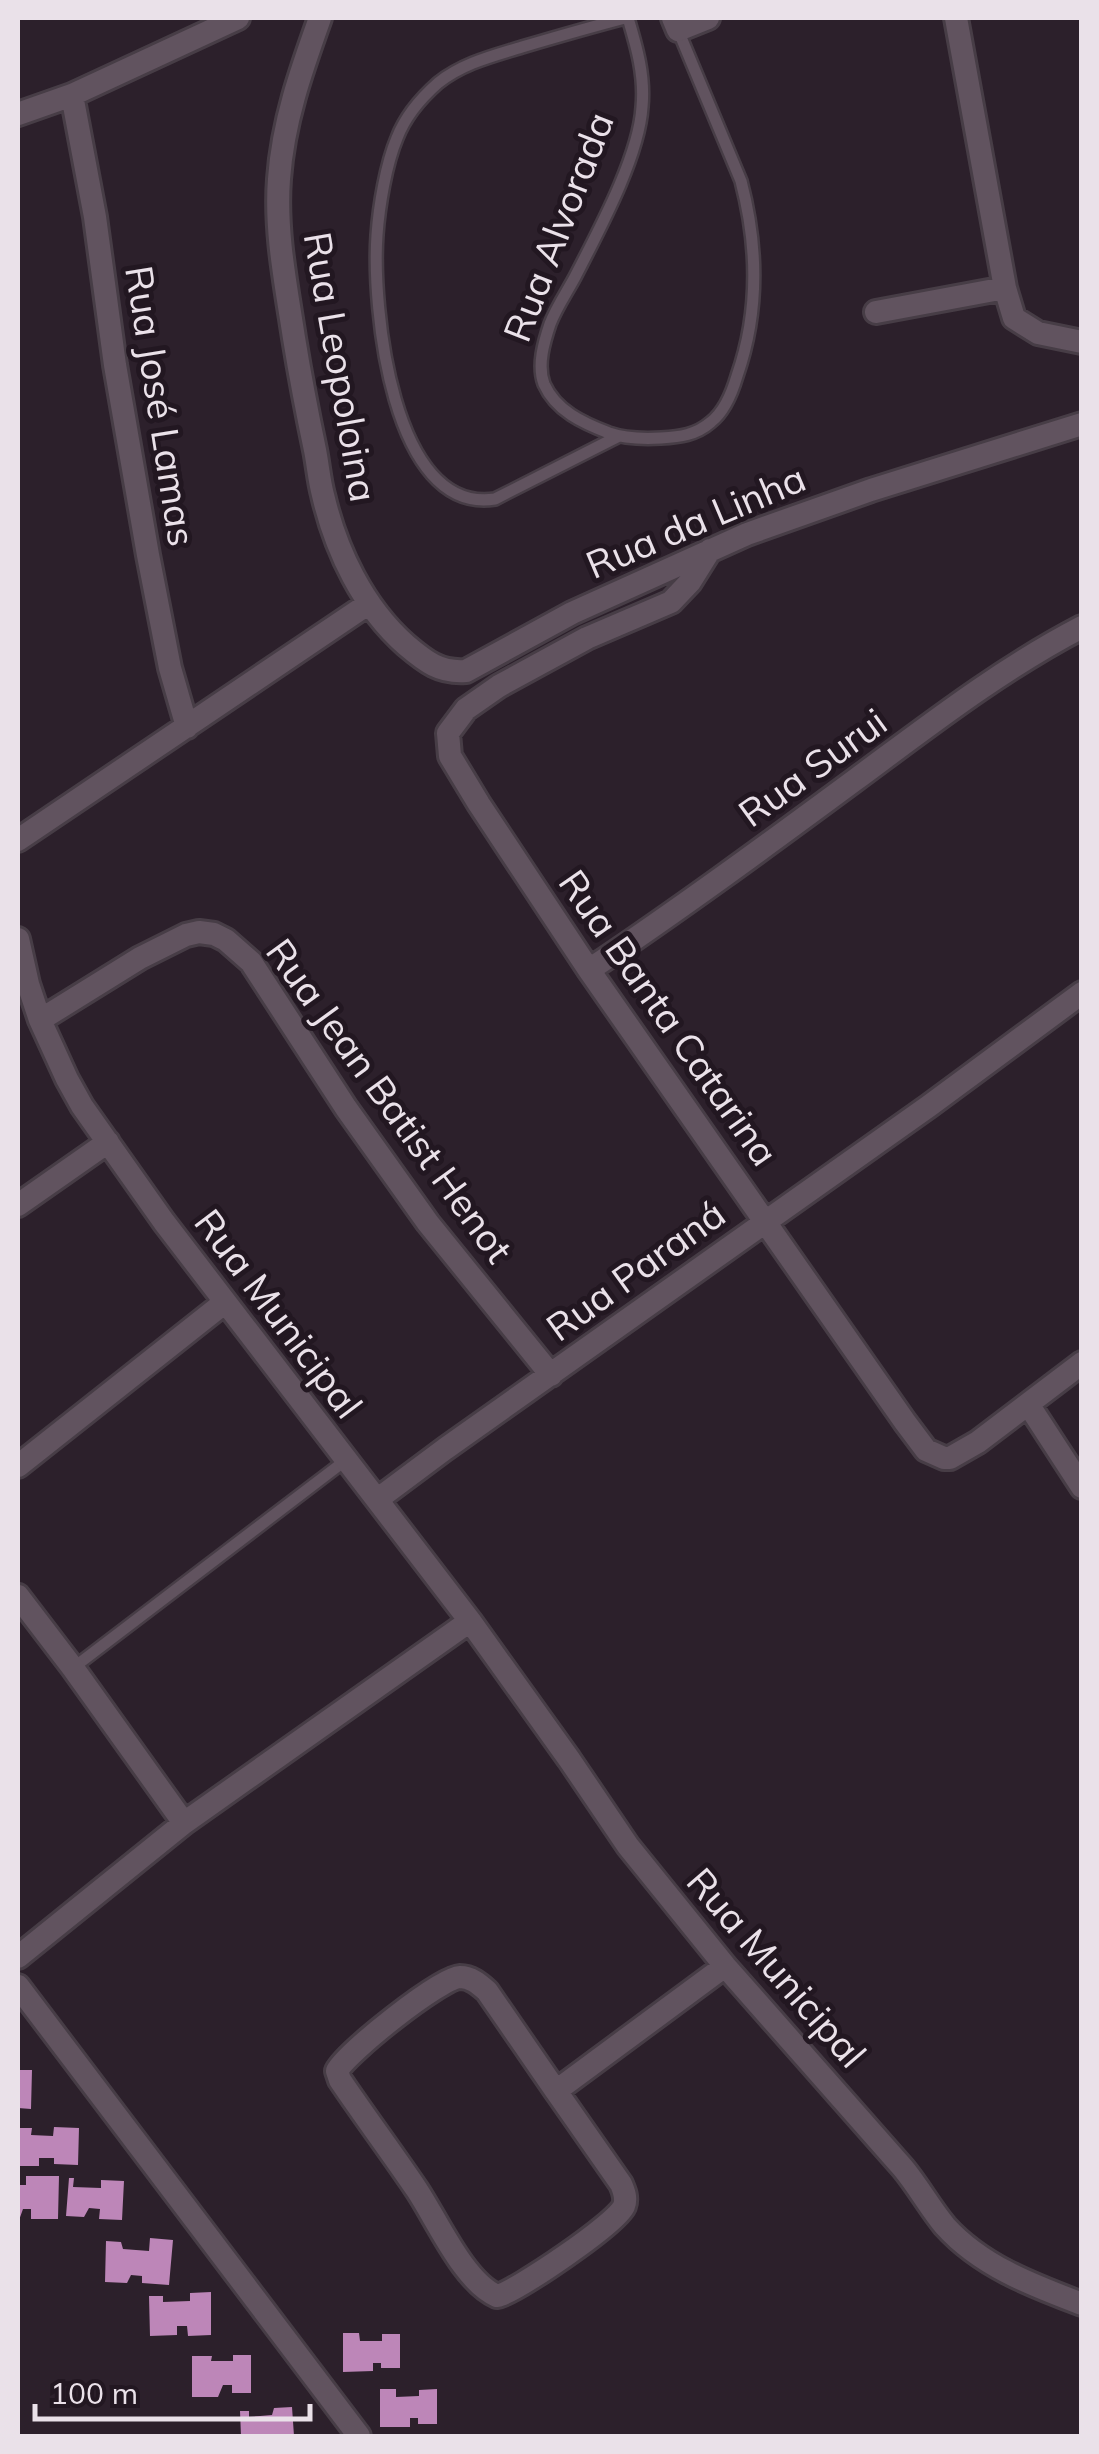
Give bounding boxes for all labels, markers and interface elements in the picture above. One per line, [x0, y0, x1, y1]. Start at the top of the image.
street label: Rua Alvorada [492, 105, 624, 348]
street label: Rua Leopoloina [294, 228, 388, 506]
street label: Rua José Lamas [115, 262, 207, 549]
street label: Rua da Linha [579, 453, 812, 589]
street label: Rua Surui [729, 697, 896, 837]
street label: Rua Banta Catarina [549, 860, 789, 1175]
street label: Rua Jean Batist Henot [256, 929, 523, 1272]
street label: Rua Paraná [537, 1189, 734, 1351]
street label: Rua Municipal [185, 1199, 373, 1427]
street label: Rua Municipal [677, 1858, 877, 2077]
scale bar [35, 2359, 310, 2421]
text: 100 m [50, 2374, 138, 2412]

